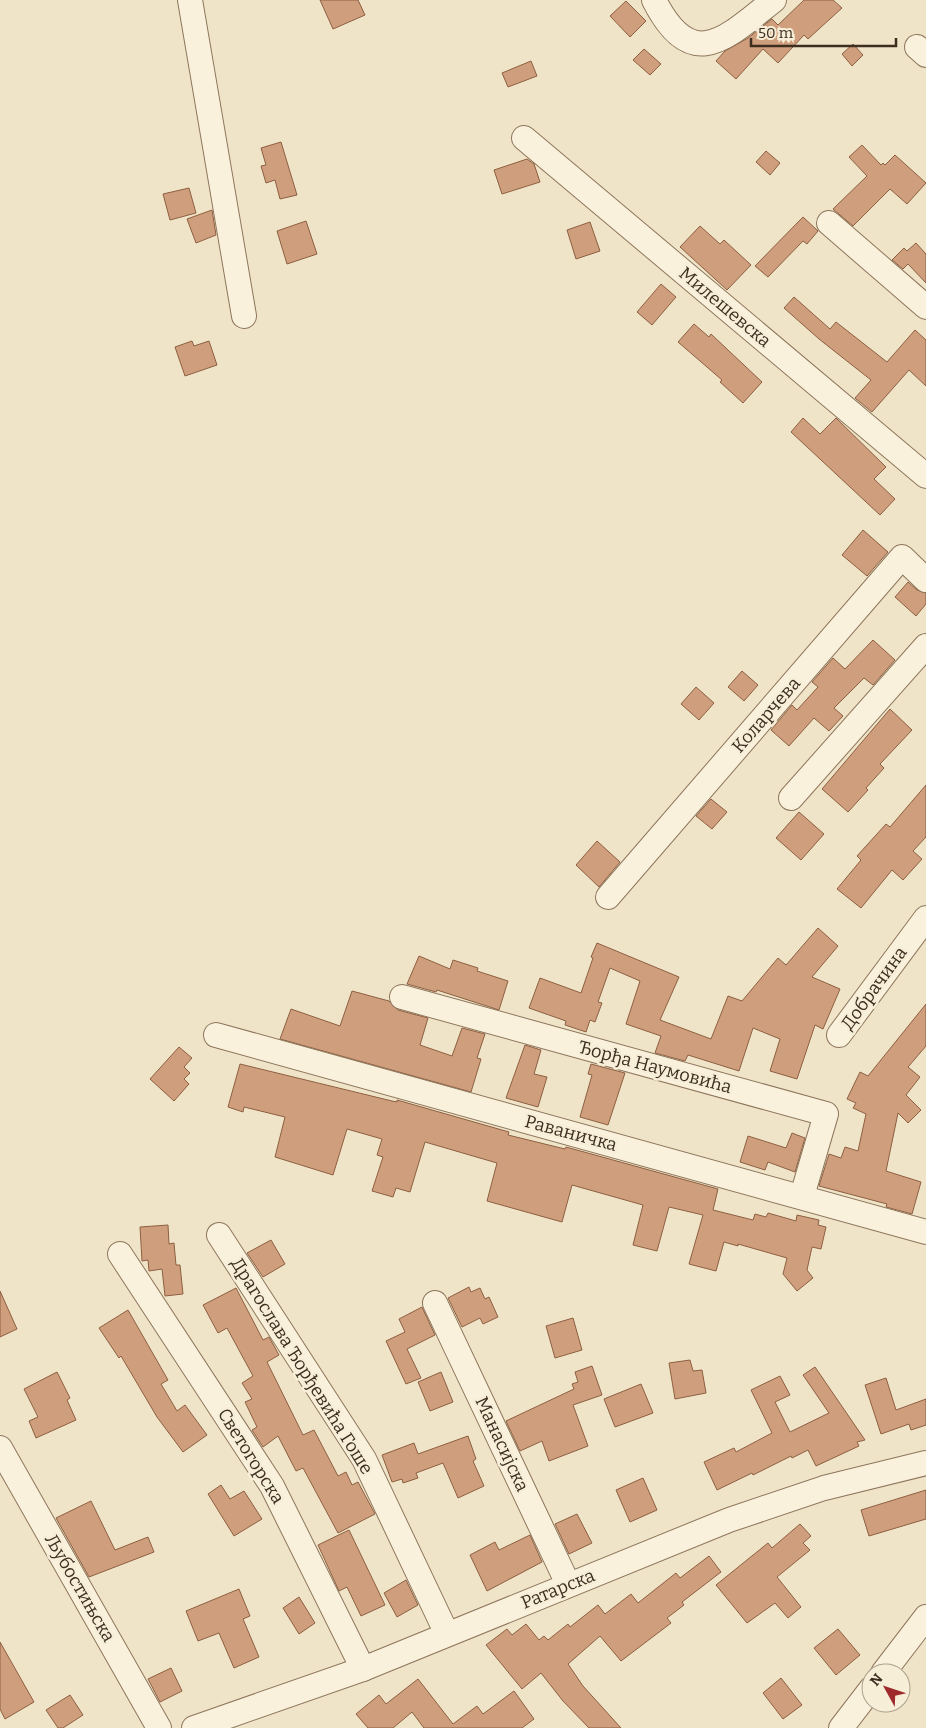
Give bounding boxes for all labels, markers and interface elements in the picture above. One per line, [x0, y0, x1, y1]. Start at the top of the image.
scale bar [751, 15, 896, 47]
text: 50 m [758, 24, 794, 42]
street label: Милешевска [675, 262, 776, 352]
street label: Коларчева [727, 673, 805, 757]
street label: Добрачина [837, 942, 912, 1034]
street label: Ђорђа Наумовића [576, 1036, 734, 1098]
street label: Раваничка [522, 1110, 620, 1156]
street label: Драгослава Ђорђевића Гоше [226, 1254, 378, 1478]
street label: Манасијска [470, 1393, 534, 1495]
street label: Светогорска [213, 1404, 289, 1508]
street label: Љубостињска [40, 1530, 120, 1646]
street label: Ратарска [518, 1564, 598, 1614]
north arrow [861, 1663, 911, 1713]
text: N [866, 1670, 887, 1690]

